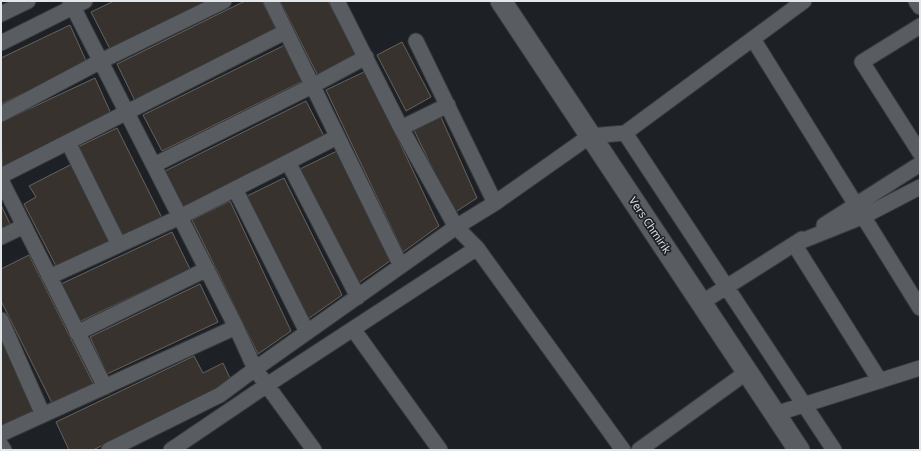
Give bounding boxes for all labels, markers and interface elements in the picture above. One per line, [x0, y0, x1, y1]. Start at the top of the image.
street label: Vers Chmirik [626, 194, 675, 256]

